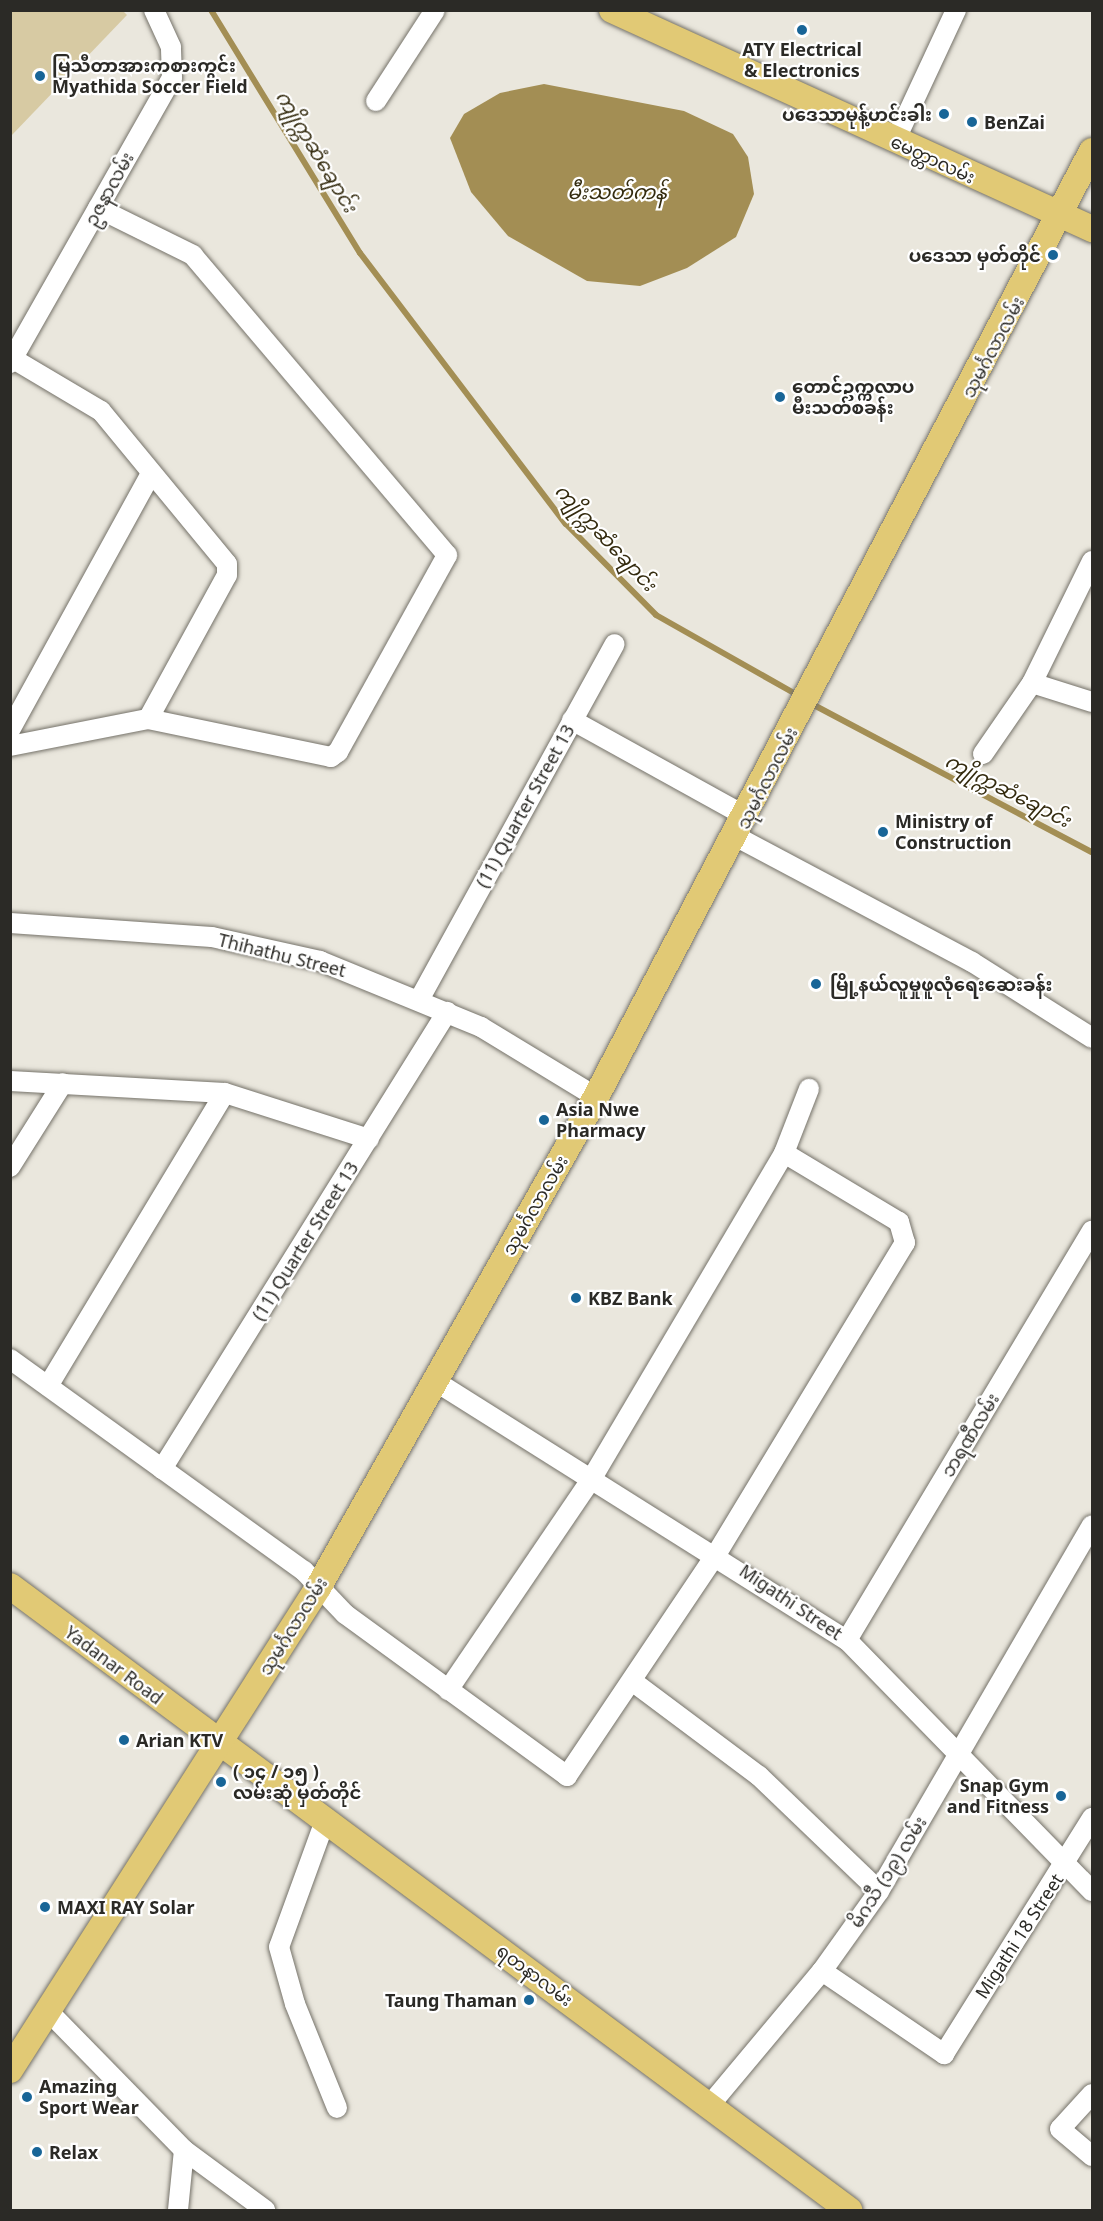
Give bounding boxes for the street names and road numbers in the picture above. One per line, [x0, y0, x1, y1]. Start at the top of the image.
street label: မေတ္တာလမ်း [887, 130, 979, 188]
street label: ဥဇနာလမ်း [80, 148, 138, 230]
street label: သုမင်္ဂလာလမ်း [957, 293, 1029, 401]
street label: (11) Quarter Street 13 [471, 721, 579, 891]
street label: သုမင်္ဂလာလမ်း [732, 723, 802, 833]
street label: Thihathu Street [216, 929, 348, 981]
street label: သုမင်္ဂလာလမ်း [498, 1151, 572, 1259]
street label: (11) Quarter Street 13 [247, 1158, 363, 1324]
street label: ဘရဏီလမ်း [937, 1389, 1003, 1481]
street label: Migathi Street [735, 1560, 847, 1644]
street label: သုမင်္ဂလာလမ်း [254, 1573, 332, 1679]
street label: Yadanar Road [61, 1621, 167, 1709]
street label: မိဂသီ (၁၉) လမ်း [845, 1812, 931, 1932]
street label: Migathi 18 Street [971, 1869, 1067, 2003]
street label: ရတနာလမ်း [493, 1939, 577, 2011]

